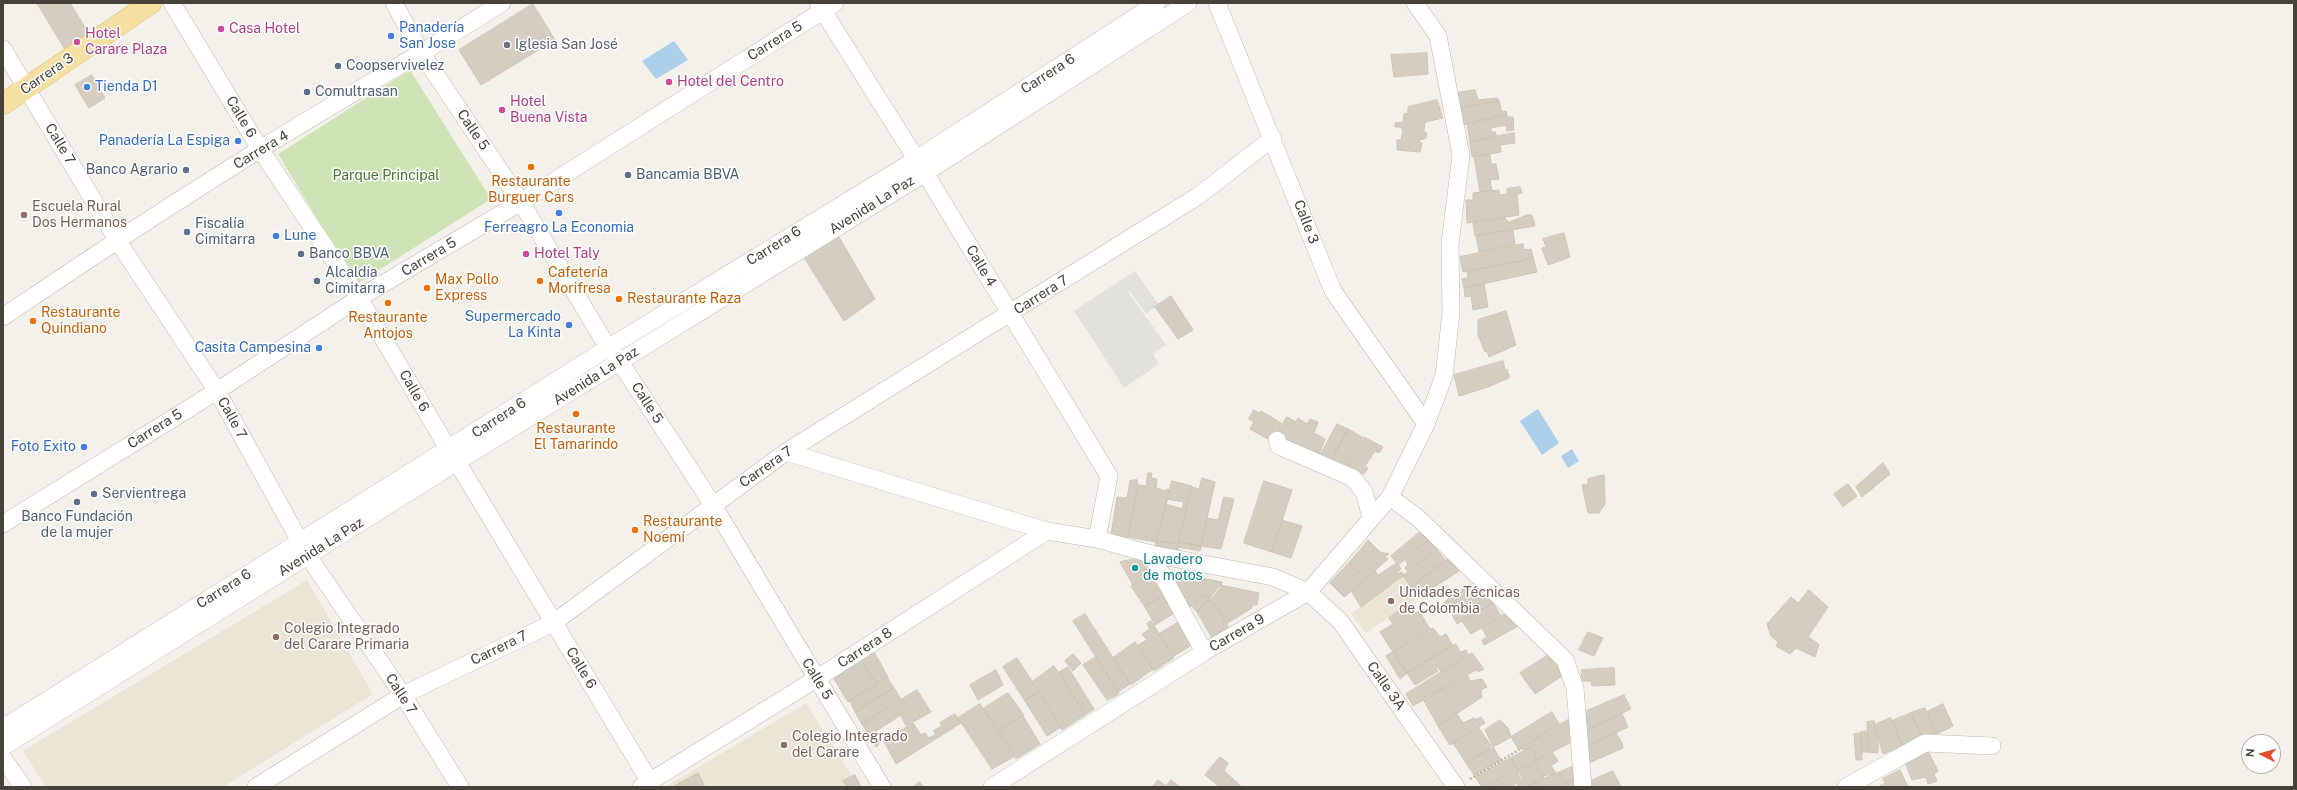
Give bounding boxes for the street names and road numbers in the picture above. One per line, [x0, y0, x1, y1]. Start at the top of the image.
street label: Carrera 5 [745, 18, 805, 64]
street label: Carrera 3 [17, 50, 77, 98]
street label: Carrera 6 [1018, 50, 1078, 98]
street label: Calle 6 [222, 93, 260, 141]
street label: Calle 5 [453, 106, 493, 154]
street label: Calle 7 [41, 120, 79, 168]
street label: Carrera 4 [230, 127, 292, 173]
street label: Avenida La Paz [826, 172, 918, 238]
street label: Calle 3 [1290, 198, 1322, 246]
street label: Carrera 6 [744, 223, 804, 269]
street label: Carrera 5 [398, 234, 460, 280]
street label: Calle 4 [962, 242, 1000, 290]
street label: Carrera 7 [1011, 272, 1071, 318]
street label: Avenida La Paz [550, 343, 642, 409]
street label: Calle 6 [395, 367, 433, 415]
street label: Calle 5 [628, 379, 666, 427]
street label: Calle 7 [214, 394, 250, 442]
street label: Carrera 6 [469, 394, 529, 442]
street label: Carrera 5 [125, 406, 185, 452]
street label: Carrera 7 [736, 443, 796, 491]
street label: Avenida La Paz [275, 514, 367, 580]
street label: Carrera 6 [194, 566, 254, 612]
street label: Carrera 9 [1206, 610, 1268, 656]
street label: Carrera 8 [835, 624, 895, 672]
street label: Carrera 7 [468, 627, 530, 669]
street label: Calle 6 [562, 644, 600, 692]
street label: Calle 5 [798, 655, 836, 703]
street label: Calle 3A [1363, 659, 1409, 713]
street label: Calle 7 [382, 671, 420, 717]

